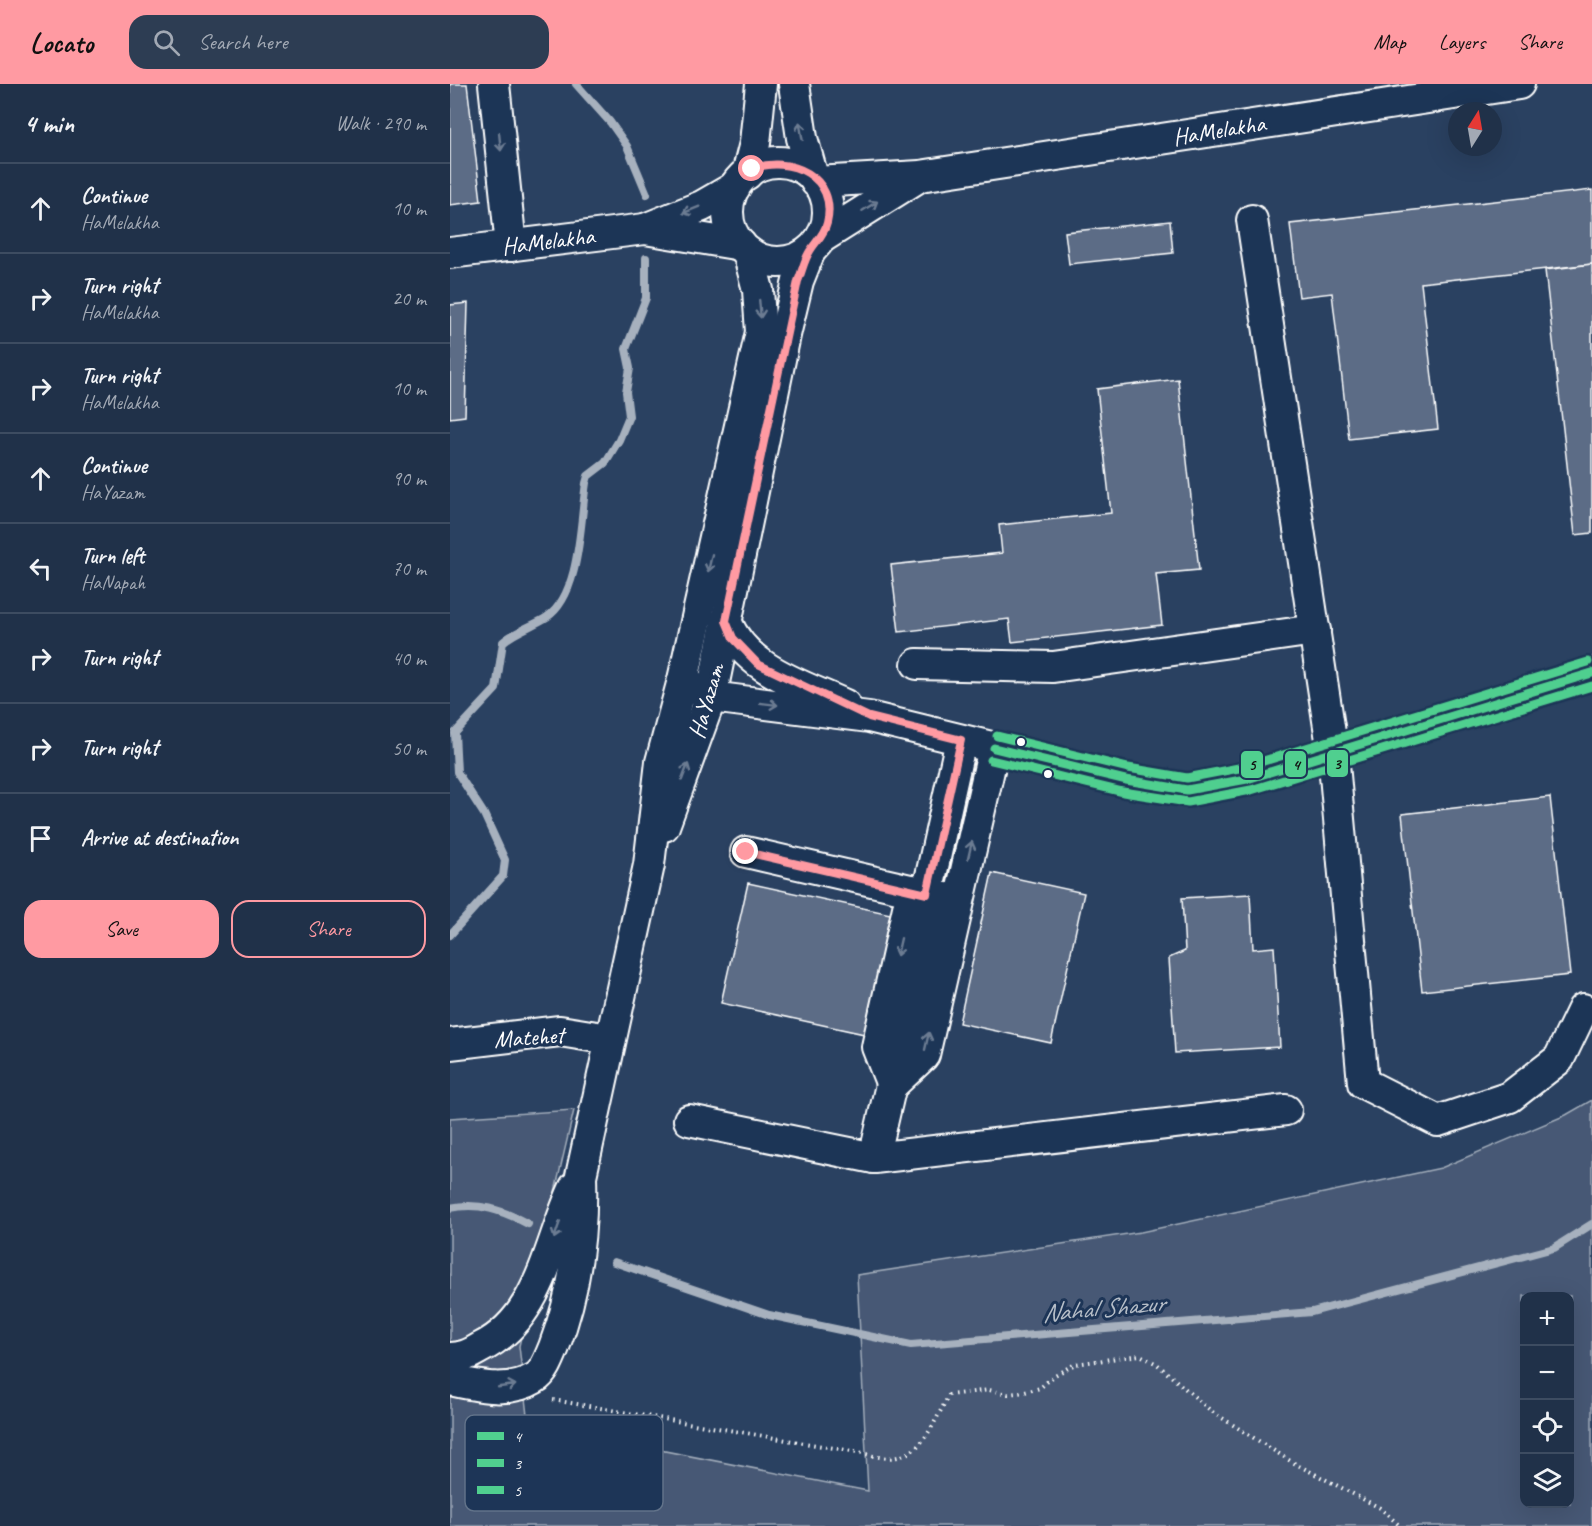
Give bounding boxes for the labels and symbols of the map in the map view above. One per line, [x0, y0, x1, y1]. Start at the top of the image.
north arrow [1448, 102, 1502, 156]
street label: HaMelakha [1171, 108, 1269, 152]
one-way arrow [796, 122, 807, 141]
one-way arrow [495, 132, 506, 152]
route start [738, 155, 764, 181]
one-way arrow [861, 200, 878, 212]
one-way arrow [682, 205, 701, 216]
street label: HaMelakha [500, 220, 598, 262]
one-way arrow [754, 299, 765, 319]
one-way arrow [704, 553, 715, 572]
street label: HaYazam [681, 659, 731, 742]
one-way arrow [759, 699, 779, 710]
unlabelled marker [1015, 736, 1027, 748]
line badge: 3 [1326, 749, 1349, 778]
line badge: 5 [1240, 750, 1264, 779]
line badge: 4 [1284, 750, 1307, 778]
text: 3 [1333, 754, 1342, 774]
text: 5 [1249, 755, 1258, 775]
text: 4 [1292, 755, 1301, 775]
one-way arrow [680, 763, 691, 782]
unlabelled marker [1042, 768, 1054, 780]
route end [732, 838, 758, 864]
one-way arrow [965, 841, 977, 860]
one-way arrow [893, 938, 905, 957]
street label: Matehet [493, 1019, 568, 1054]
one-way arrow [922, 1031, 933, 1051]
one-way arrow [551, 1220, 562, 1239]
water label: Nahal Shazur [1041, 1286, 1169, 1330]
one-way arrow [497, 1380, 517, 1391]
legend [465, 1415, 663, 1511]
text: 4 [514, 1427, 523, 1447]
text: 3 [514, 1454, 523, 1474]
text: 5 [514, 1481, 522, 1501]

